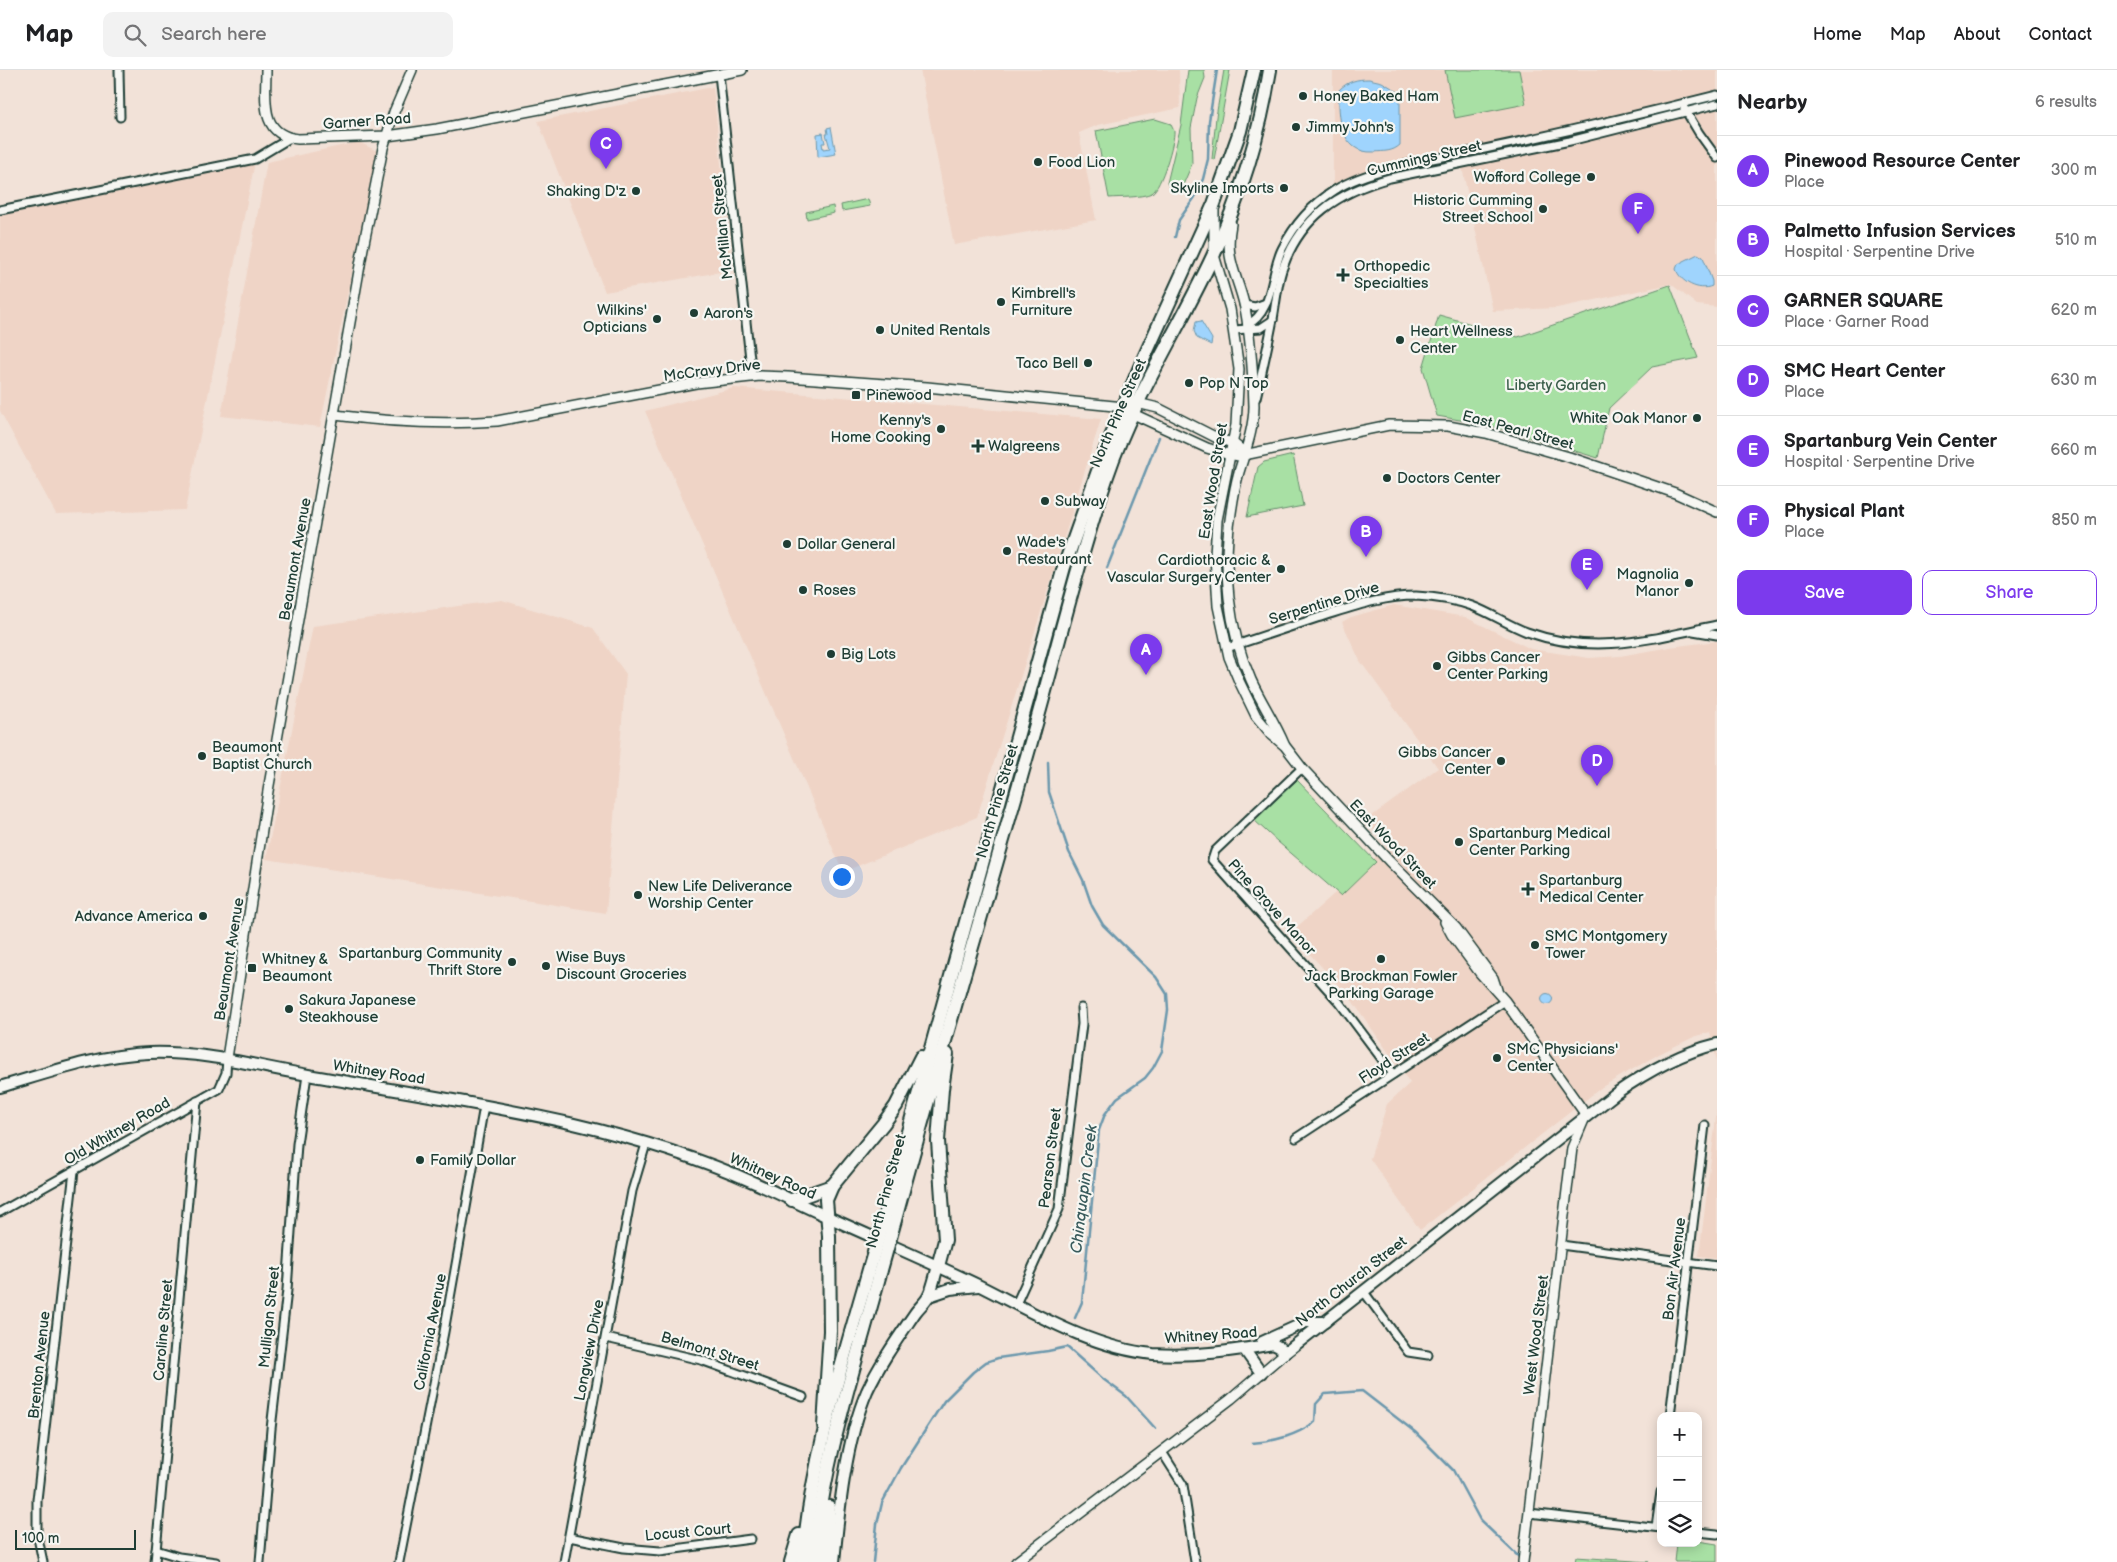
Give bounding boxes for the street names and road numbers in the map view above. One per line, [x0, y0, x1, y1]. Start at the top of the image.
street label: Garner Road [322, 109, 412, 134]
street label: Cummings Street [1365, 136, 1484, 181]
street label: McMillan Street [707, 173, 737, 281]
street label: McCravy Drive [662, 355, 762, 386]
street label: North Pine Street [1086, 355, 1151, 471]
street label: East Pearl Street [1460, 407, 1576, 455]
street label: East Wood Street [1195, 421, 1232, 540]
street label: Beaumont Avenue [275, 496, 316, 622]
street label: Serpentine Drive [1267, 578, 1382, 629]
street label: North Pine Street [972, 742, 1023, 860]
street label: East Wood Street [1345, 796, 1440, 893]
street label: Pine Grove Manor [1223, 855, 1320, 960]
street label: Beaumont Avenue [210, 896, 249, 1022]
street label: Floyd Street [1355, 1028, 1433, 1088]
street label: Whitney Road [332, 1056, 426, 1089]
street label: Old Whitney Road [61, 1093, 174, 1170]
street label: Pearson Street [1035, 1106, 1066, 1209]
street label: North Pine Street [862, 1132, 911, 1250]
street label: Whitney Road [727, 1149, 819, 1204]
street label: Bon Air Avenue [1659, 1216, 1690, 1322]
street label: North Church Street [1292, 1232, 1411, 1331]
street label: Mulligan Street [255, 1265, 284, 1369]
street label: California Avenue [410, 1272, 451, 1392]
street label: West Wood Street [1520, 1274, 1553, 1396]
street label: Caroline Street [150, 1278, 177, 1382]
street label: Longview Drive [570, 1298, 609, 1402]
street label: Brenton Avenue [24, 1310, 55, 1420]
street label: Whitney Road [1164, 1323, 1258, 1348]
street label: Belmont Street [659, 1328, 762, 1376]
street label: Locust Court [644, 1519, 732, 1546]

